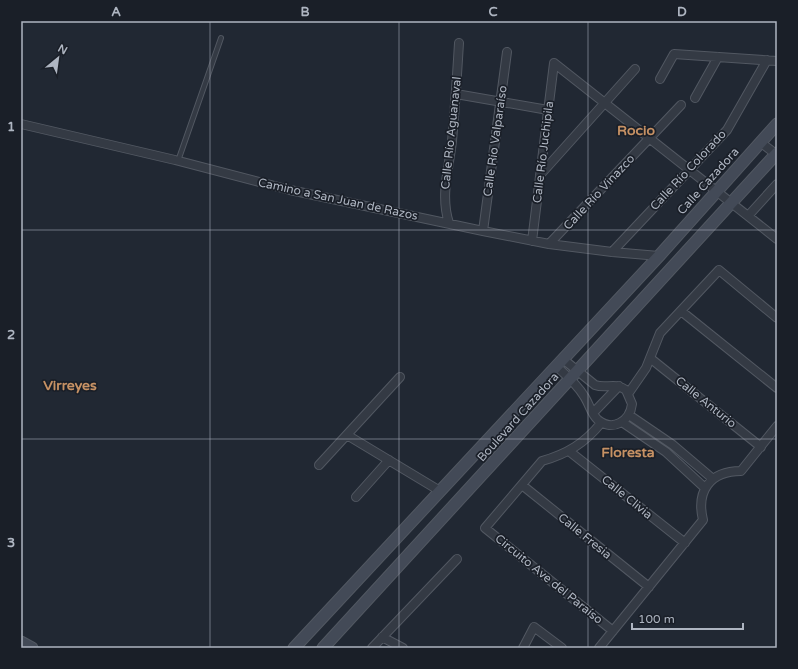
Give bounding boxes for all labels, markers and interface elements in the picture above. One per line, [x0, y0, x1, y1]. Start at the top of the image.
text: A [111, 4, 121, 20]
text: B [300, 4, 310, 20]
text: C [488, 4, 498, 20]
text: D [677, 4, 687, 20]
north arrow [38, 38, 78, 78]
text: N [56, 42, 70, 58]
street label: Calle Río Aguanaval [438, 76, 464, 190]
street label: Calle Río Valparaíso [480, 85, 510, 197]
street label: Calle Río Juchipila [530, 100, 556, 204]
text: 1 [7, 119, 15, 135]
district label: Rocio [617, 122, 655, 139]
street label: Calle Río Colorado [647, 127, 729, 213]
street label: Calle Cazadora [674, 145, 742, 217]
street label: Calle Río Vinazco [561, 151, 637, 233]
street label: Camino a San Juan de Razos [257, 175, 419, 223]
text: 2 [7, 327, 15, 343]
street label: Boulevard Cazadora [474, 370, 562, 464]
street label: Calle Anturio [673, 373, 739, 431]
district label: Virreyes [43, 377, 97, 394]
district label: Floresta [601, 444, 655, 461]
street label: Calle Clivia [599, 472, 655, 522]
street label: Calle Fresia [555, 510, 615, 562]
street label: Circuito Ave del Paraíso [492, 531, 606, 627]
text: 3 [7, 535, 15, 551]
scale bar [632, 605, 743, 631]
text: 100 m [638, 612, 675, 626]

